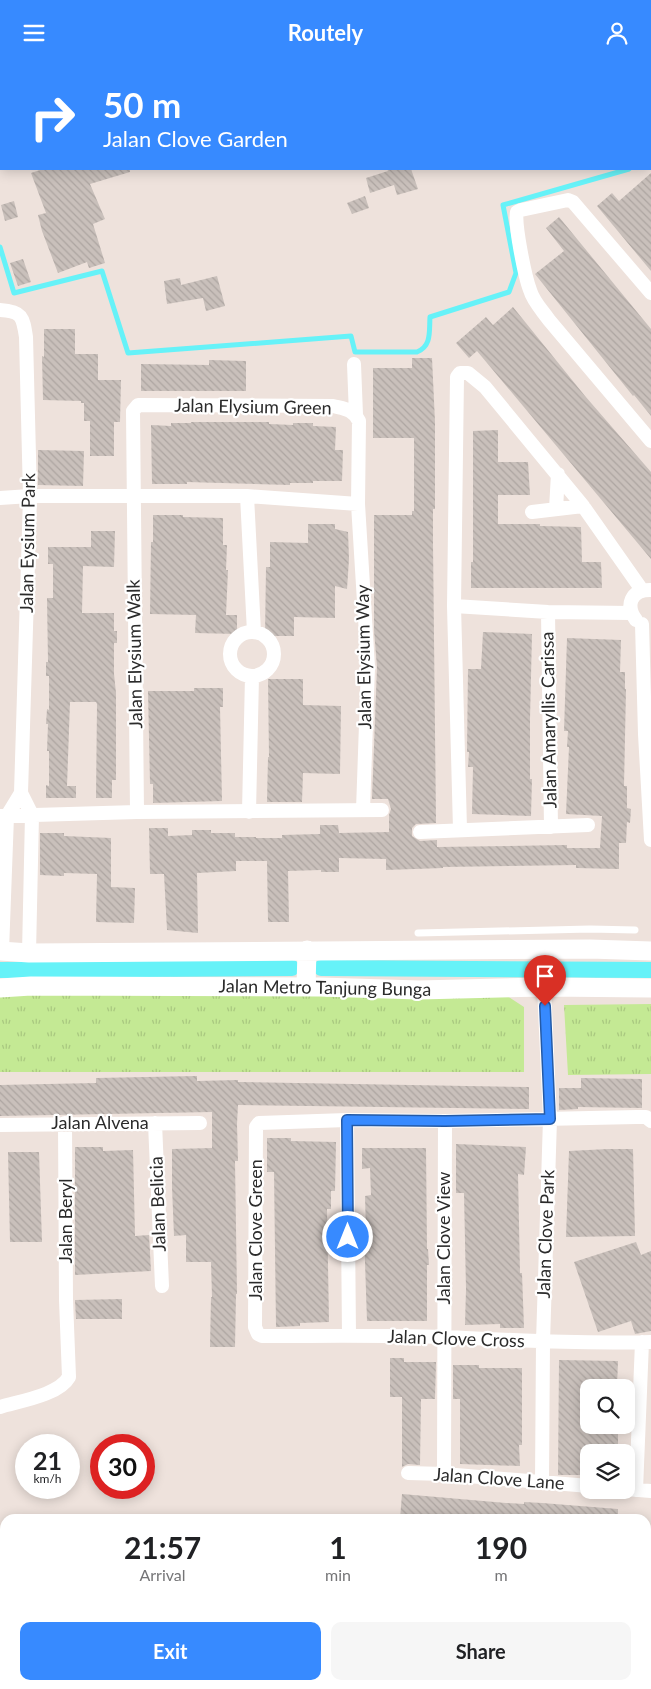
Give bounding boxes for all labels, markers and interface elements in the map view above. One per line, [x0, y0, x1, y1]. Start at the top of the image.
icon: menu [20, 19, 48, 47]
text: Routely [288, 19, 363, 46]
icon: person [603, 19, 631, 47]
text: 50 m [103, 83, 181, 125]
icon: right [20, 85, 85, 150]
text: Jalan Clove Garden [103, 125, 288, 152]
street label: Jalan Elysium Green [174, 394, 332, 418]
street label: Jalan Eysium Park [15, 472, 39, 613]
street label: Jalan Elysium Walk [122, 578, 146, 729]
street label: Jalan Elysium Way [351, 584, 375, 730]
street label: Jalan Amaryllis Carissa [535, 631, 561, 809]
pin [524, 955, 566, 1006]
icon: arrive [531, 962, 559, 990]
street label: Jalan Metro Tanjung Bunga [219, 974, 431, 1000]
street label: Jalan Alvena [51, 1111, 149, 1133]
street label: Jalan Belicia [144, 1156, 170, 1252]
street label: Jalan Clove Green [244, 1159, 266, 1301]
street label: Jalan Clove Park [532, 1168, 558, 1299]
street label: Jalan Clove View [432, 1172, 454, 1304]
street label: Jalan Beryl [54, 1178, 76, 1264]
position arrow [321, 1210, 373, 1262]
street label: Jalan Clove Cross [387, 1325, 525, 1351]
map controls [580, 1379, 635, 1499]
button: search [580, 1379, 635, 1434]
speed limit sign: 30 [90, 1434, 155, 1499]
button: layers [580, 1444, 635, 1499]
text: 21 [33, 1445, 62, 1475]
street label: Jalan Clove Lane [433, 1462, 565, 1494]
text: km/h [33, 1471, 62, 1486]
text: 21:57 [124, 1529, 201, 1565]
text: 1 [329, 1529, 347, 1565]
text: 190 [475, 1529, 527, 1565]
text: Arrival [139, 1565, 186, 1584]
text: min [325, 1565, 351, 1584]
text: m [494, 1565, 508, 1584]
button: Exit [20, 1622, 321, 1680]
button: Share [331, 1622, 631, 1680]

